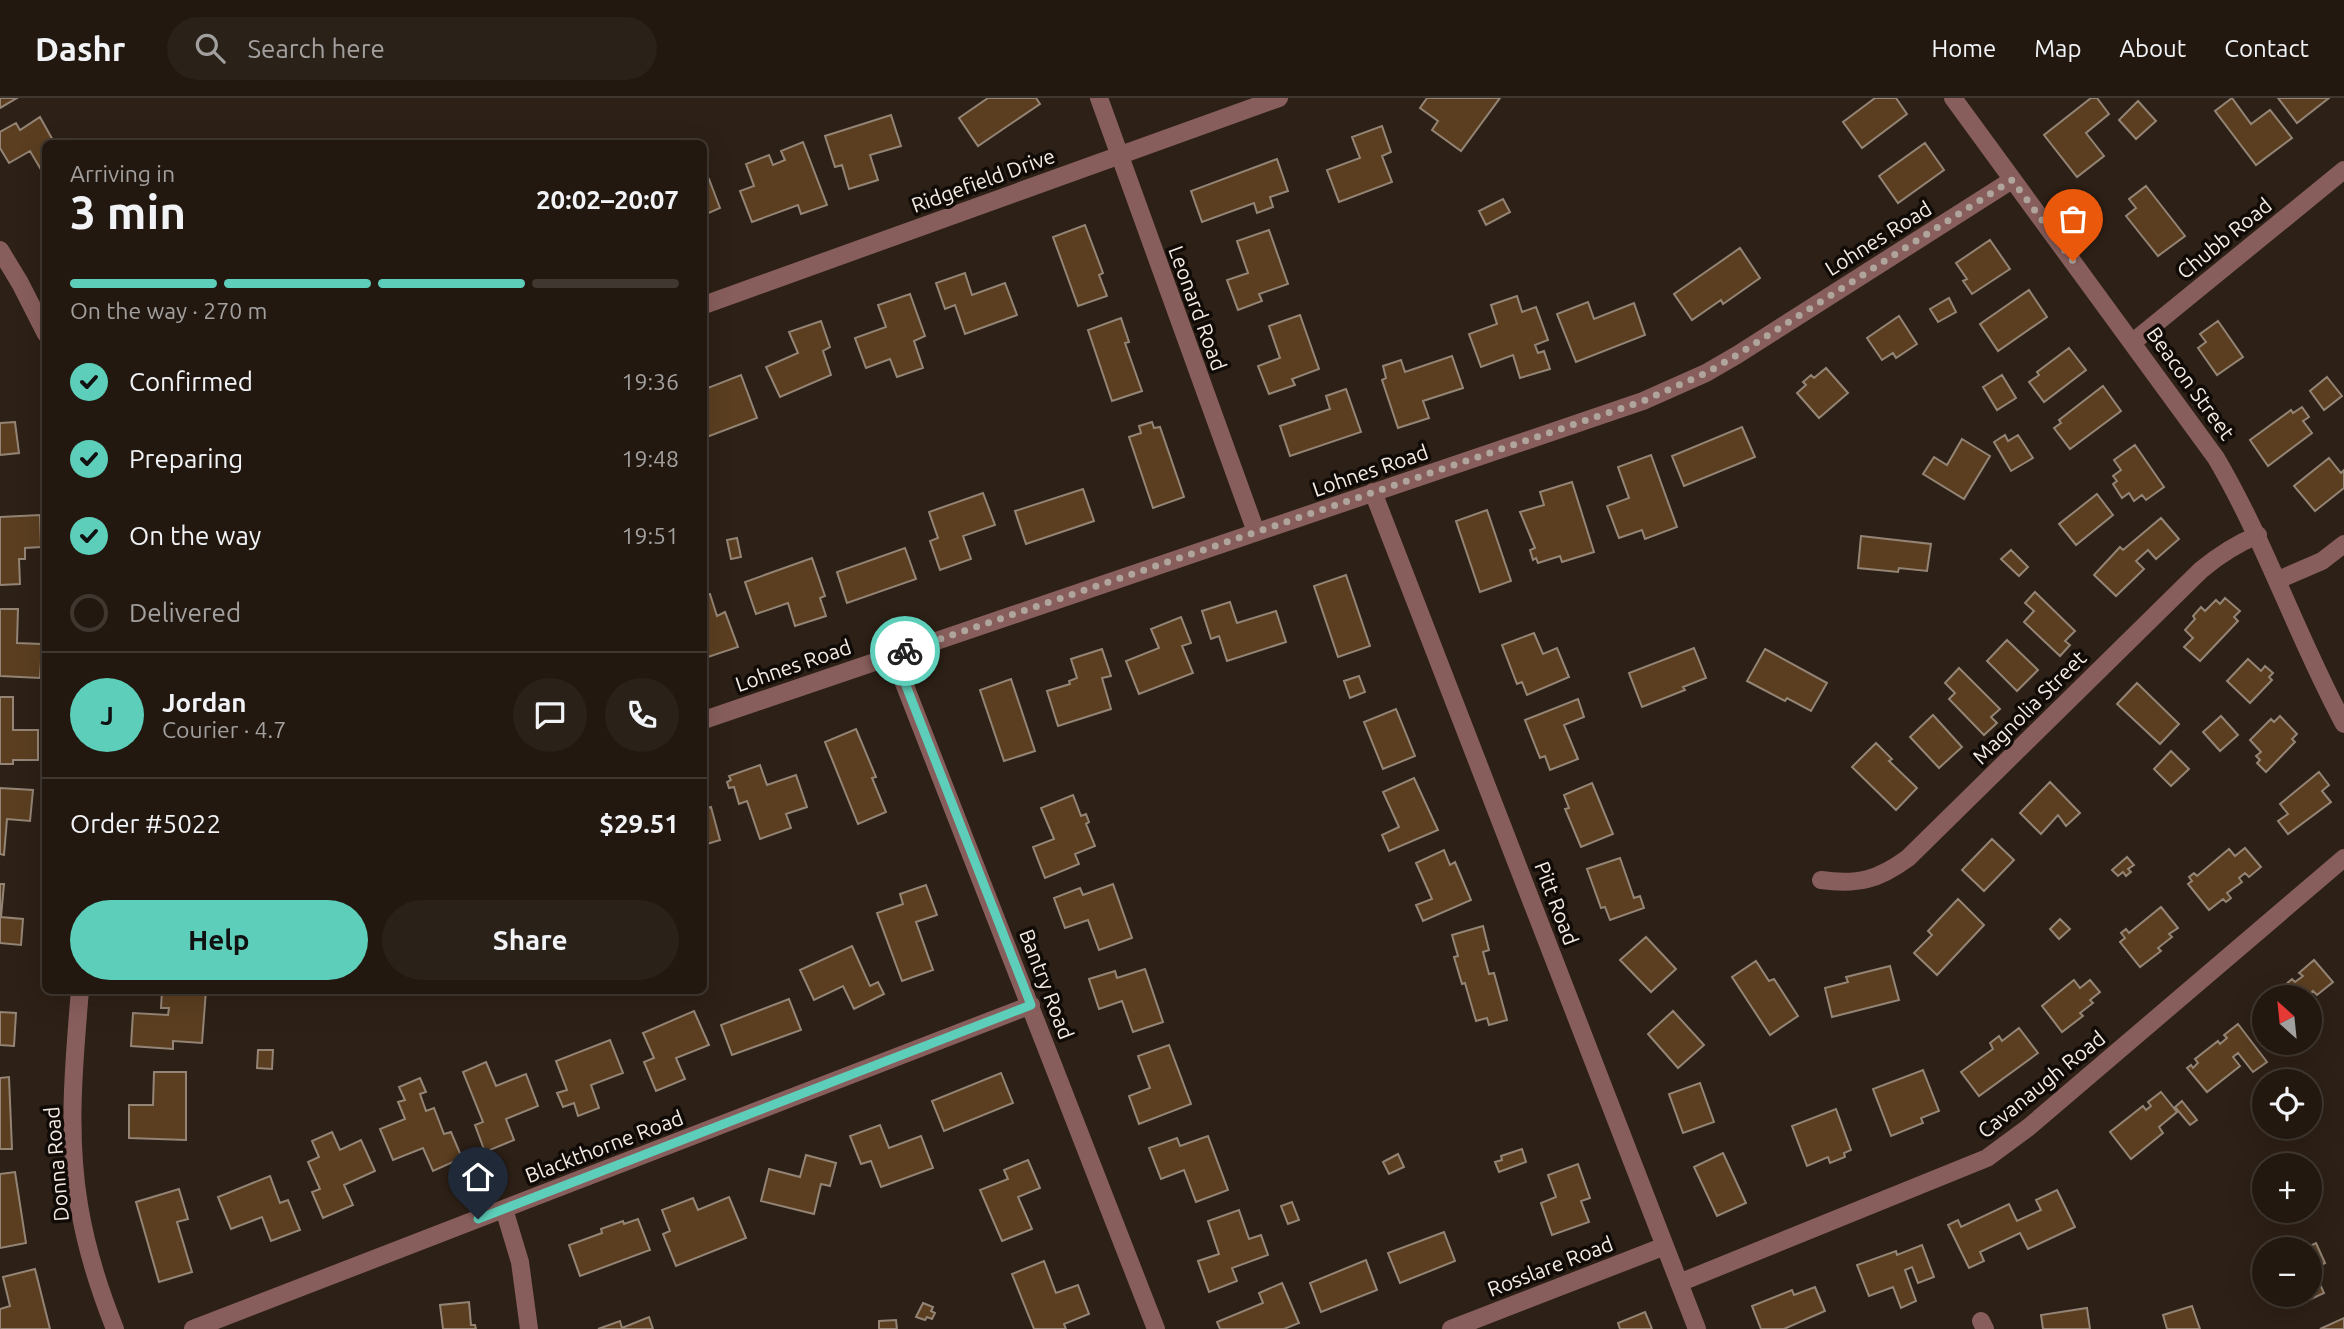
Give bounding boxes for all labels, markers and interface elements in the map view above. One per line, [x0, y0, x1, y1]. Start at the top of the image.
search box [167, 17, 657, 80]
icon: search [191, 29, 229, 67]
text: Dashr [35, 30, 125, 67]
text: Search here [247, 34, 385, 63]
text: Home [1931, 35, 1996, 62]
text: Map [2034, 35, 2081, 62]
text: About [2119, 35, 2186, 62]
text: Contact [2224, 35, 2309, 62]
street label: Ridgefield Drive [908, 143, 1058, 217]
text: Arriving in [70, 161, 175, 186]
text: 20:02–20:07 [536, 185, 679, 214]
text: 3 min [70, 186, 186, 238]
pin [2043, 189, 2103, 261]
street label: Chubb Road [2172, 193, 2276, 283]
street label: Lohnes Road [1820, 196, 1936, 280]
icon: bag [2054, 200, 2092, 238]
street label: Leonard Road [1164, 242, 1232, 374]
text: On the way · 270 m [70, 298, 267, 323]
street label: Beacon Street [2142, 322, 2240, 444]
icon: check [70, 363, 108, 401]
text: Confirmed [129, 367, 253, 396]
text: 19:36 [621, 369, 679, 394]
street label: Lohnes Road [1309, 439, 1431, 501]
icon: check [70, 440, 108, 478]
text: Preparing [129, 444, 243, 473]
text: 19:48 [621, 446, 679, 471]
icon: check [70, 517, 108, 555]
text: On the way [129, 521, 261, 550]
text: 19:51 [621, 523, 679, 548]
text: Delivered [129, 598, 241, 627]
courier [870, 616, 940, 686]
icon: bike [886, 632, 924, 670]
street label: Lohnes Road [732, 634, 854, 696]
street label: Magnolia Street [1967, 645, 2091, 769]
button: chat [513, 678, 587, 752]
button: phone [605, 678, 679, 752]
text: Jordan [162, 688, 247, 717]
text: J [100, 701, 114, 730]
text: Courier · 4.7 [162, 717, 286, 742]
text: Order #5022 [70, 809, 221, 838]
text: $29.51 [599, 809, 679, 838]
street label: Pitt Road [1530, 858, 1584, 948]
button: Help [70, 900, 368, 980]
button: Share [382, 900, 679, 980]
street label: Bantry Road [1015, 925, 1079, 1043]
north arrow [2252, 985, 2322, 1055]
map controls [2252, 985, 2322, 1307]
street label: Cavanaugh Road [1973, 1025, 2109, 1143]
button: locate [2252, 1069, 2322, 1139]
street label: Blackthorne Road [522, 1105, 686, 1187]
street label: Donna Road [39, 1106, 73, 1222]
pin [448, 1147, 508, 1219]
button: + [2252, 1153, 2322, 1223]
icon: home [459, 1158, 497, 1196]
street label: Rosslare Road [1484, 1231, 1616, 1301]
button: − [2252, 1237, 2322, 1307]

